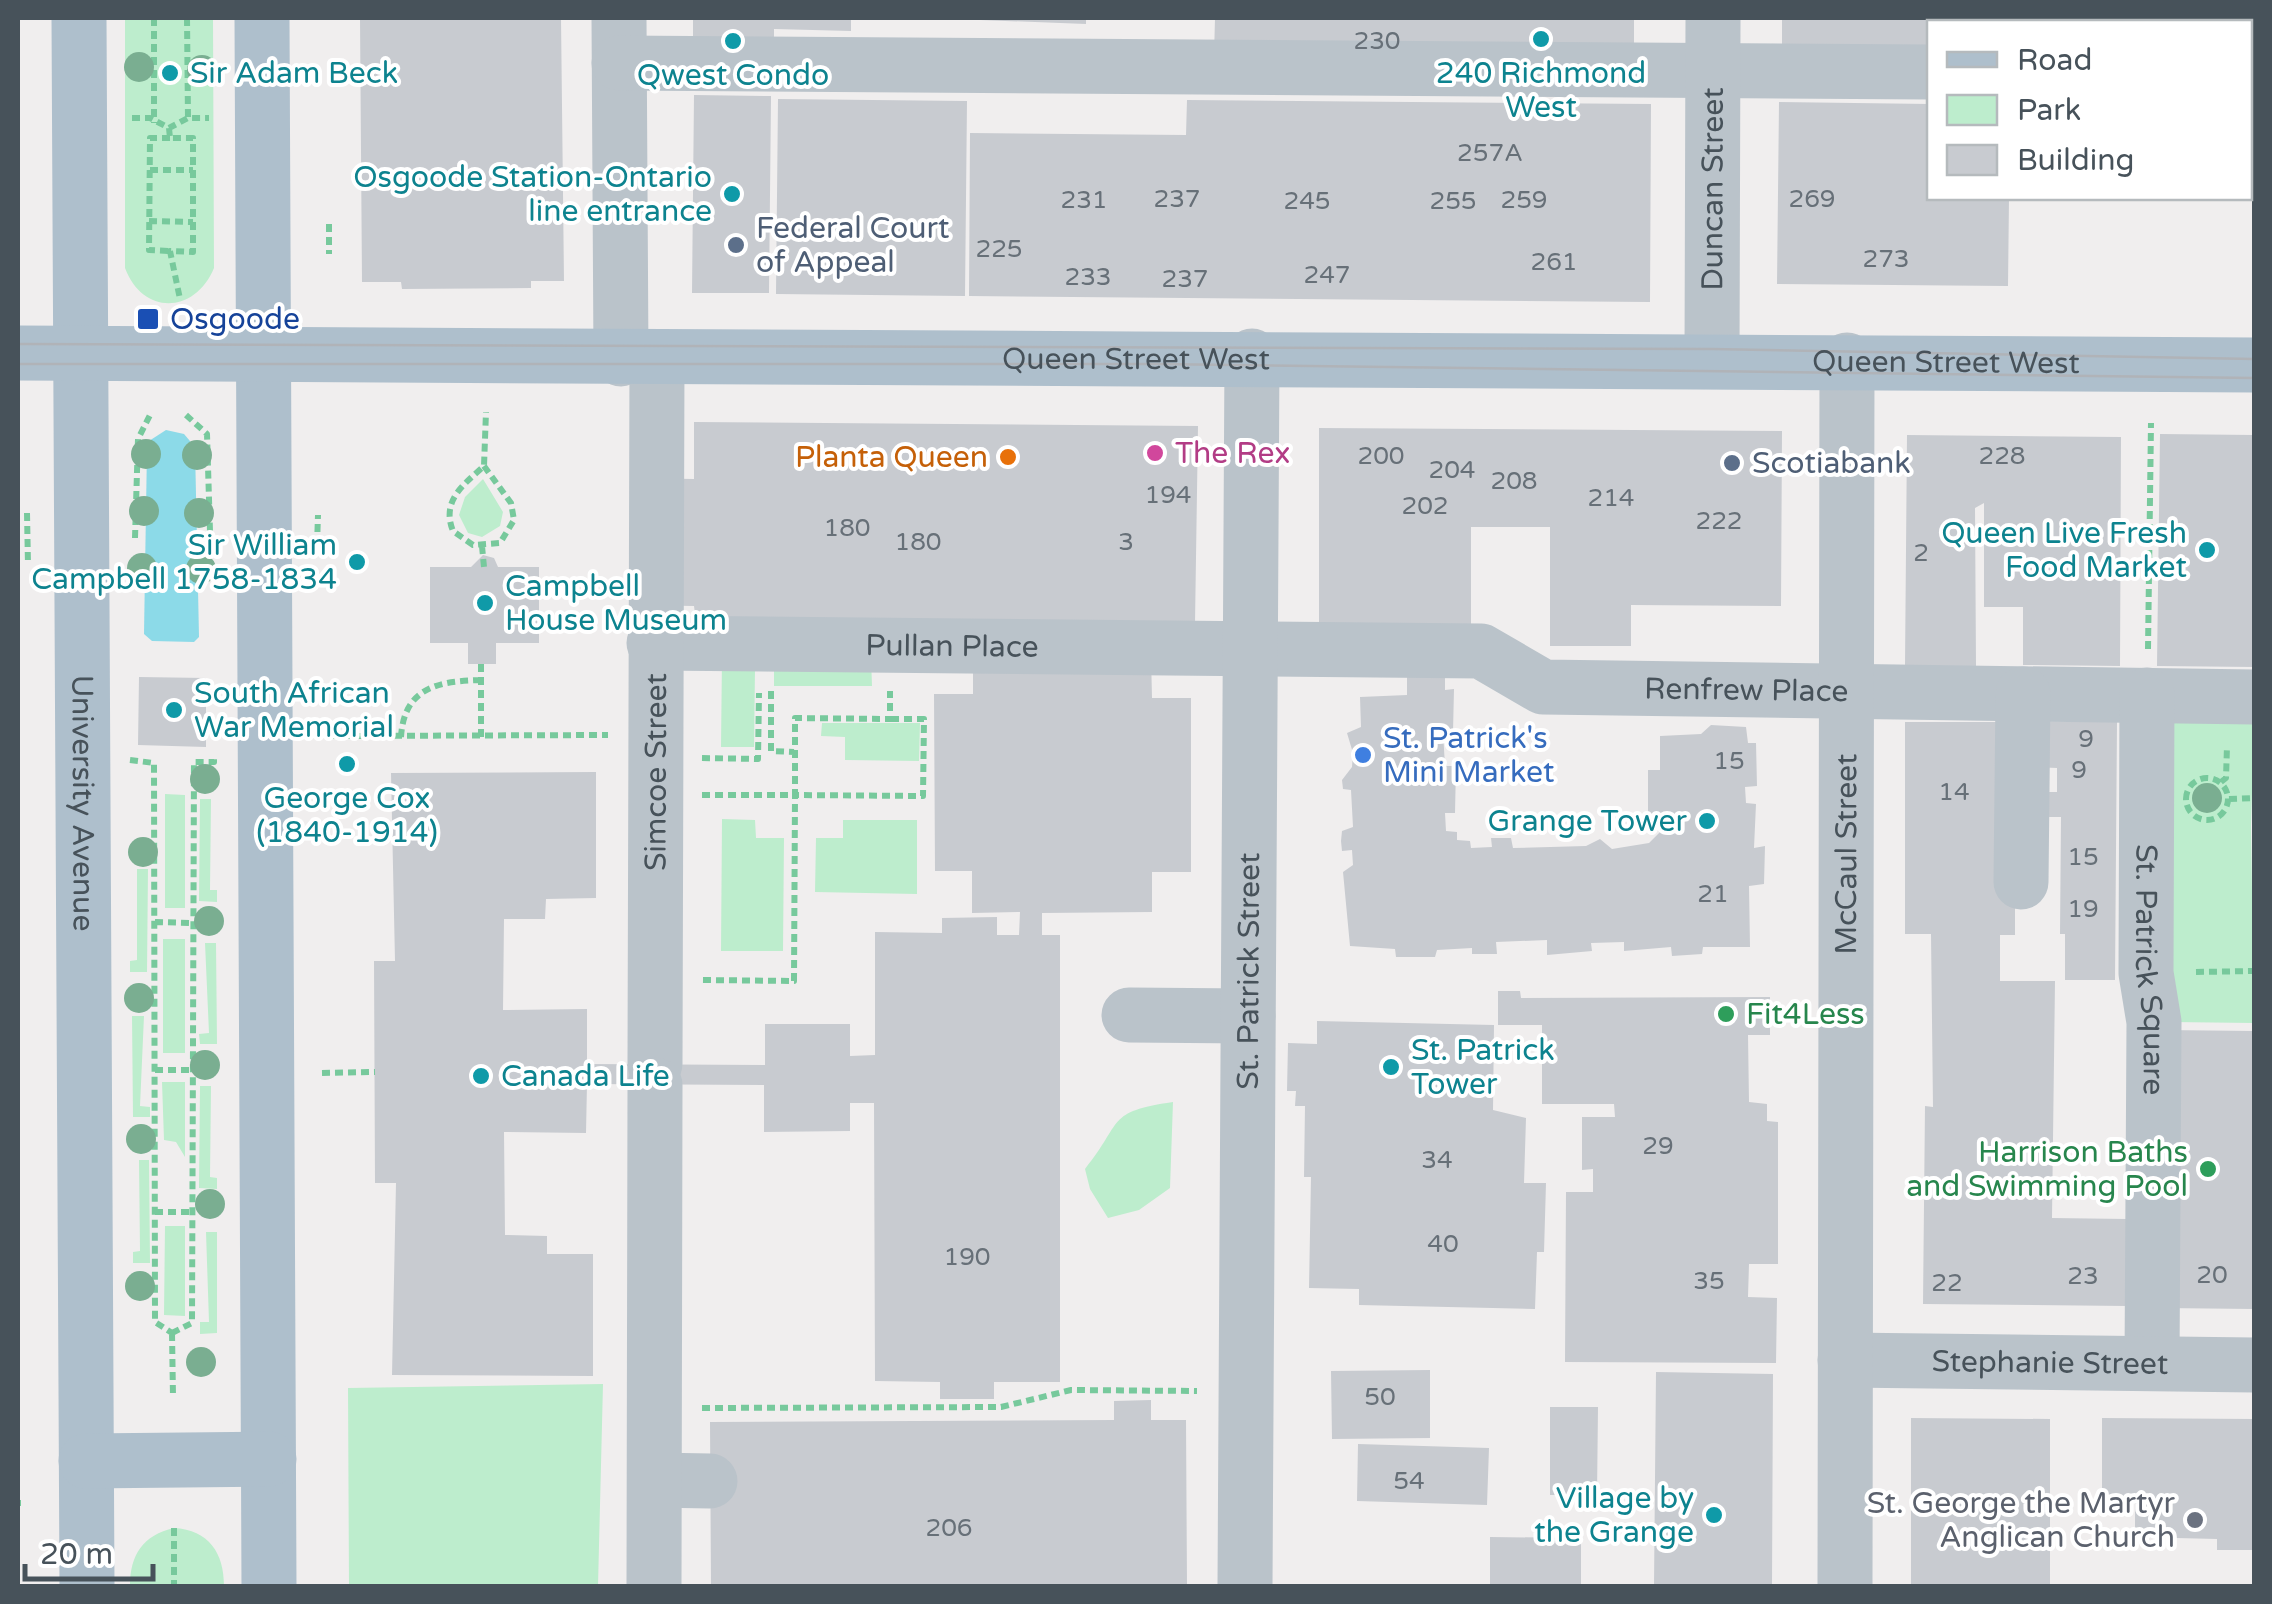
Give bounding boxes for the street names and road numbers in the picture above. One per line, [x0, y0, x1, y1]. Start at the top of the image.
street label: Duncan Street [1694, 87, 1731, 291]
street label: Queen Street West [1002, 340, 1270, 378]
street label: Queen Street West [1812, 343, 2080, 382]
street label: Pullan Place [865, 627, 1039, 665]
street label: Renfrew Place [1644, 670, 1849, 710]
street label: Simcoe Street [637, 673, 675, 871]
street label: University Avenue [64, 675, 102, 931]
street label: McCaul Street [1828, 753, 1865, 955]
street label: St. Patrick Square [2127, 844, 2173, 1095]
street label: St. Patrick Street [1229, 852, 1268, 1090]
street label: Stephanie Street [1932, 1343, 2168, 1382]

